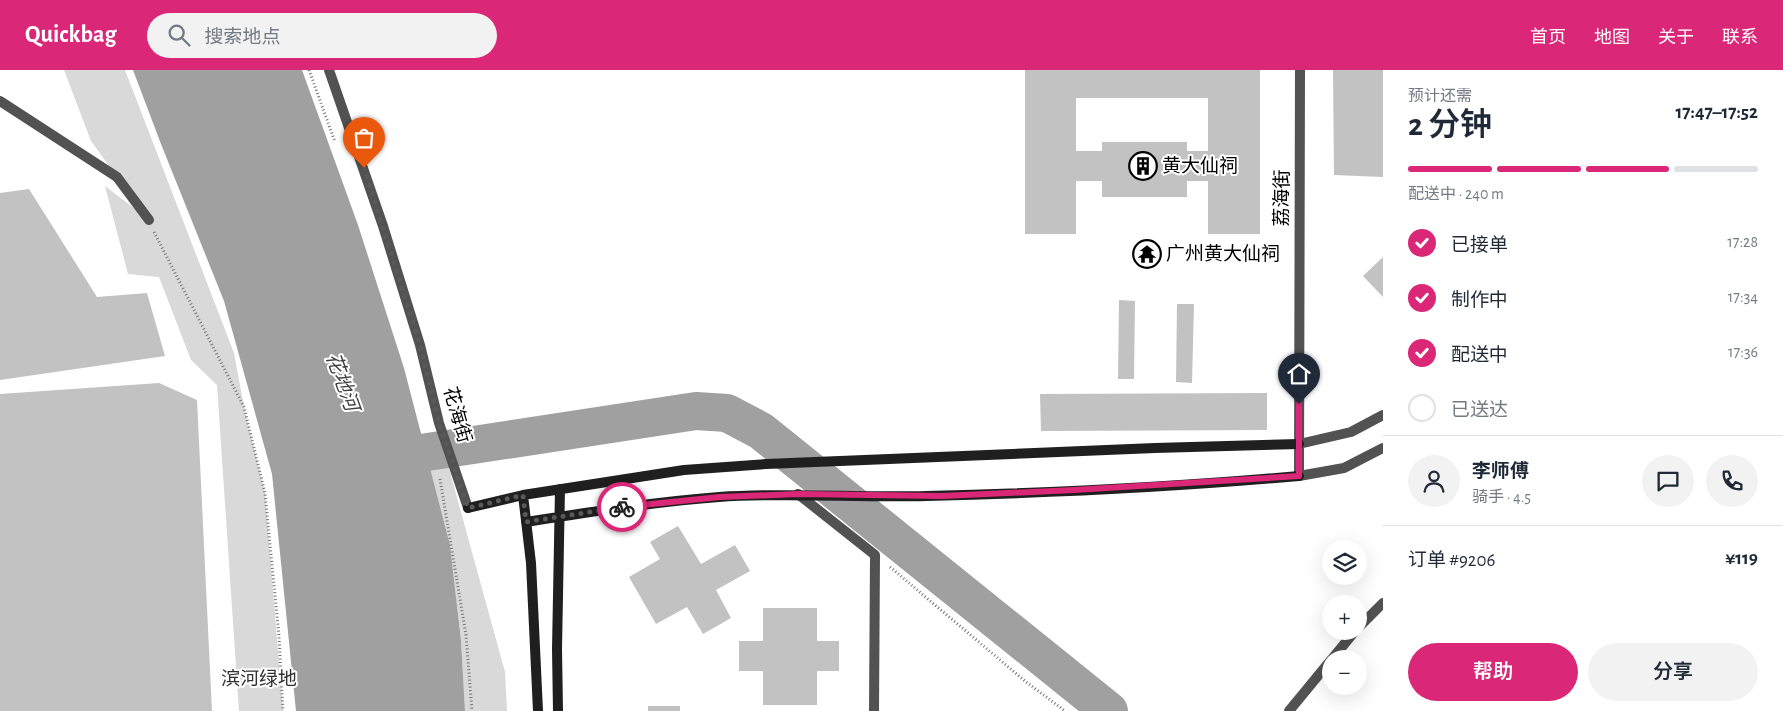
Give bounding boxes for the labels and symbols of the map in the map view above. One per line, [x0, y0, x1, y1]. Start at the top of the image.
pin [343, 117, 385, 168]
building icon: 黄大仙祠 [1128, 151, 1158, 181]
place label: 黄大仙祠 [1162, 156, 1238, 176]
street label: 荔海街 [1271, 169, 1292, 227]
temple icon: 广州黄大仙祠 [1132, 239, 1162, 269]
place label: 广州黄大仙祠 [1166, 244, 1280, 264]
water label: 花地河 [322, 350, 364, 417]
pin [1278, 353, 1320, 404]
street label: 花海街 [440, 384, 476, 445]
courier [597, 482, 647, 532]
park label: 滨河绿地 [221, 668, 297, 689]

